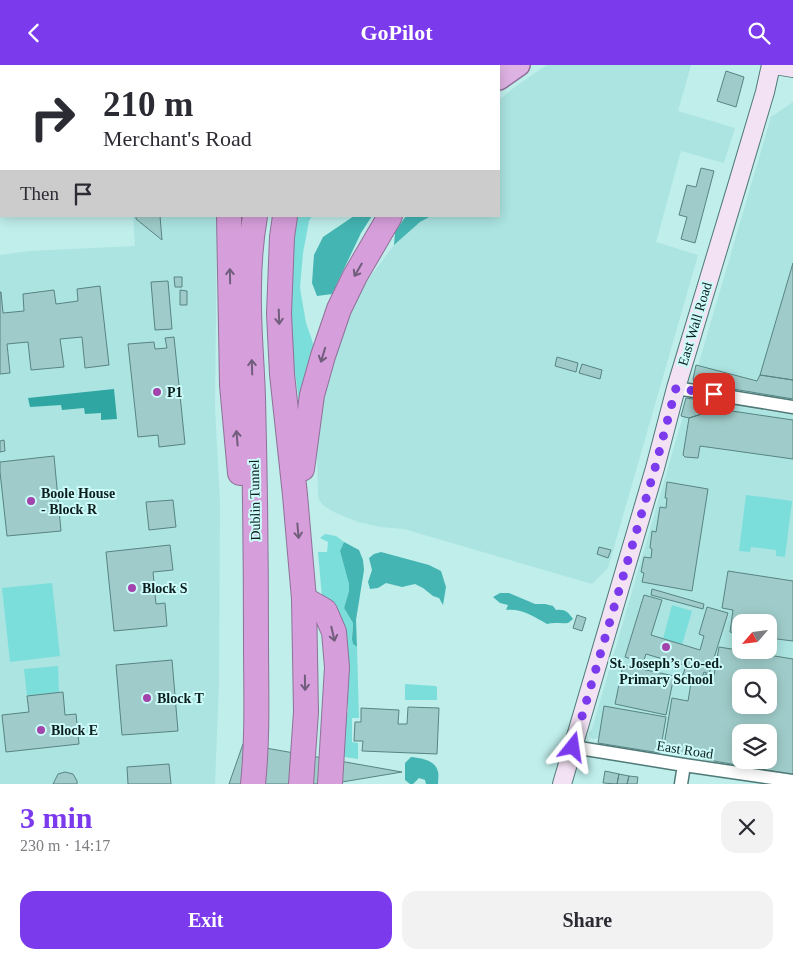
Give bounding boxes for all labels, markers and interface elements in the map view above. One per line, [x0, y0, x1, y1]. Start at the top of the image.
icon: back [20, 19, 48, 47]
icon: search [745, 19, 773, 47]
text: GoPilot [360, 20, 433, 45]
icon: right [20, 85, 85, 150]
text: 210 m [103, 85, 193, 124]
text: Merchant's Road [103, 126, 252, 151]
icon: arrive [69, 180, 97, 208]
text: Then [20, 183, 59, 204]
one-way arrow [353, 263, 363, 277]
one-way arrow [225, 268, 235, 284]
street label: East Wall Road [675, 280, 715, 368]
one-way arrow [275, 309, 284, 325]
one-way arrow [318, 347, 328, 363]
one-way arrow [247, 360, 256, 376]
pin [693, 373, 735, 415]
icon: arrive [700, 380, 728, 408]
place label: P1 [167, 385, 183, 400]
marker: P1 [151, 386, 163, 398]
one-way arrow [232, 431, 242, 447]
street label: Dublin Tunnel [247, 459, 263, 541]
place label: Boole House - Block R [41, 486, 115, 517]
marker: Boole House - Block R [25, 495, 37, 507]
one-way arrow [293, 523, 303, 539]
place label: Block S [142, 581, 188, 596]
marker: Block S [126, 582, 138, 594]
north arrow [732, 614, 778, 659]
map controls [732, 614, 777, 769]
one-way arrow [329, 625, 338, 641]
marker: St. Joseph’s Co-ed. Primary School [660, 641, 672, 653]
place label: St. Joseph’s Co-ed. Primary School [609, 656, 723, 687]
button: search [732, 669, 777, 714]
one-way arrow [301, 675, 310, 691]
place label: Block T [157, 691, 204, 706]
marker: Block T [141, 692, 153, 704]
position arrow [546, 720, 598, 772]
place label: Block E [51, 723, 98, 738]
marker: Block E [35, 724, 47, 736]
button: layers [732, 724, 777, 769]
street label: East Road [656, 738, 714, 762]
text: 3 min [20, 801, 93, 834]
button: close [721, 801, 773, 853]
text: 230 m · 14:17 [20, 837, 110, 854]
button: Exit [20, 891, 392, 949]
button: Share [402, 891, 773, 949]

